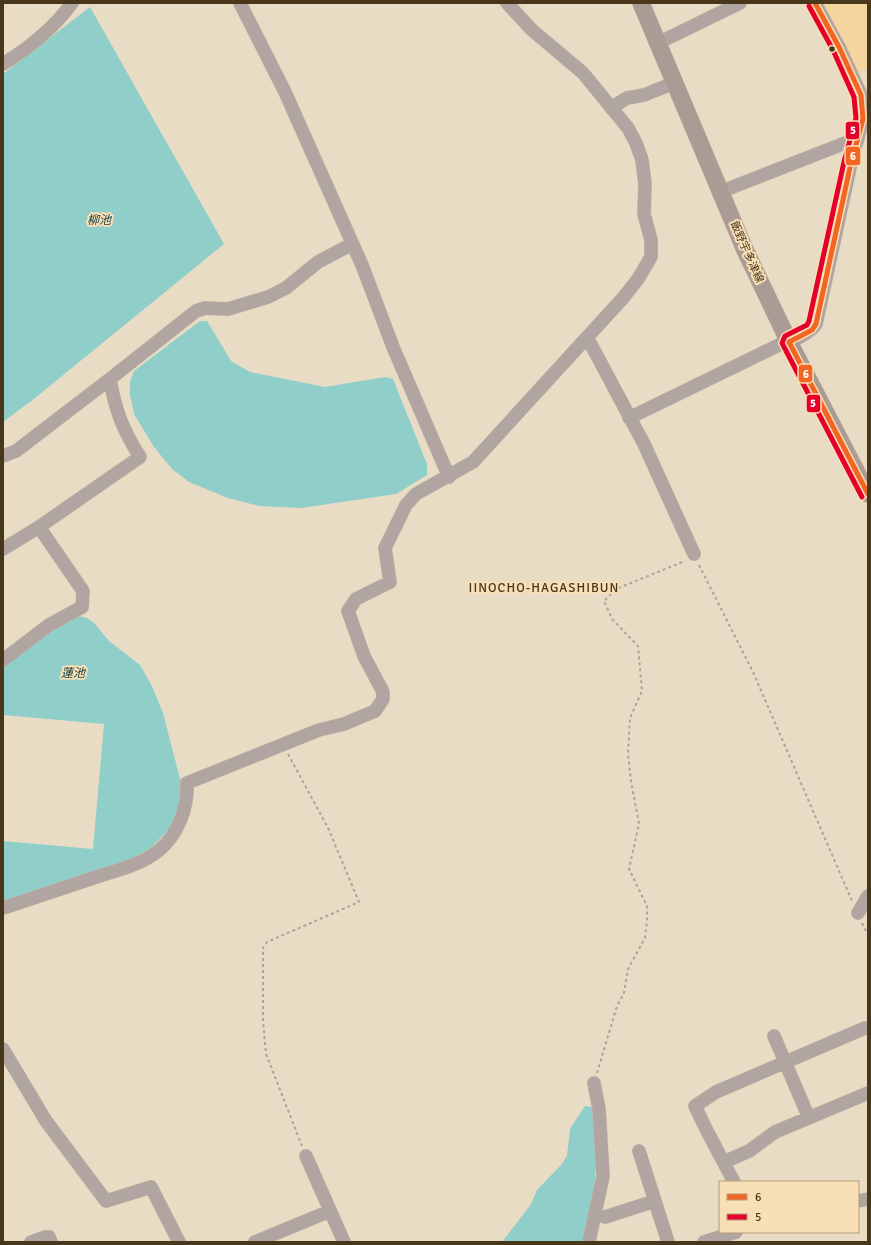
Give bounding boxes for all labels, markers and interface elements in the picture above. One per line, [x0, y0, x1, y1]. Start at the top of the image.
unlabelled marker [827, 44, 837, 54]
line badge: 5 [845, 121, 860, 140]
text: 5 [850, 124, 856, 137]
line badge: 6 [845, 146, 861, 166]
text: 6 [850, 150, 856, 163]
water label: 柳池 [87, 213, 112, 228]
street label: 飯野宇多津線 [728, 219, 766, 285]
line badge: 6 [798, 364, 813, 383]
text: 6 [803, 368, 809, 381]
line badge: 5 [806, 394, 821, 413]
text: 5 [810, 397, 816, 410]
district label: IINOCHO-HAGASHIBUN [469, 580, 619, 596]
water label: 蓮池 [61, 666, 86, 681]
legend [719, 1181, 859, 1233]
text: 6 [755, 1190, 761, 1205]
text: 5 [755, 1210, 761, 1225]

